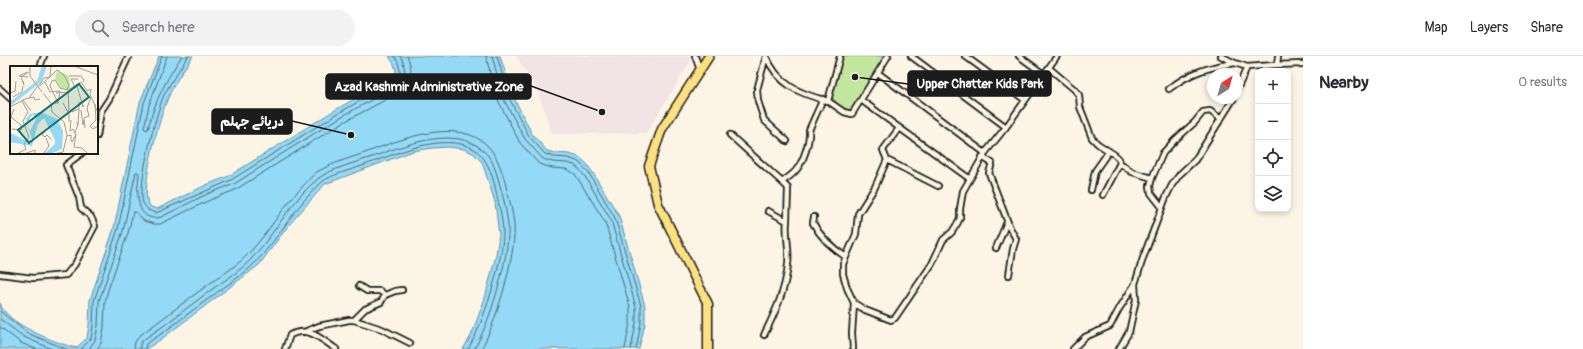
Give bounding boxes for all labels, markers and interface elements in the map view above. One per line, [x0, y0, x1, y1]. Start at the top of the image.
search box [75, 10, 355, 46]
text: Map [20, 16, 51, 40]
icon: search [89, 17, 111, 39]
text: Search here [121, 18, 195, 37]
text: Map [1425, 19, 1448, 36]
text: Layers [1470, 19, 1508, 36]
text: Share [1530, 19, 1563, 36]
inset map [10, 66, 98, 154]
north arrow [1207, 68, 1243, 104]
map controls [1255, 68, 1291, 212]
button: + [1255, 68, 1291, 104]
callout: Upper Chatter Kids Park [908, 71, 1051, 96]
text: Nearby [1319, 72, 1368, 93]
callout: Azad Kashmir Administrative Zone [326, 74, 531, 99]
text: 0 results [1518, 74, 1567, 90]
text: Upper Chatter Kids Park [917, 76, 1044, 92]
text: Azad Kashmir Administrative Zone [335, 79, 524, 95]
button: − [1255, 104, 1291, 140]
callout: دریائے جہلم [212, 109, 292, 134]
text: دریائے جہلم [220, 114, 284, 132]
button: locate [1255, 140, 1291, 176]
button: layers [1255, 176, 1291, 212]

